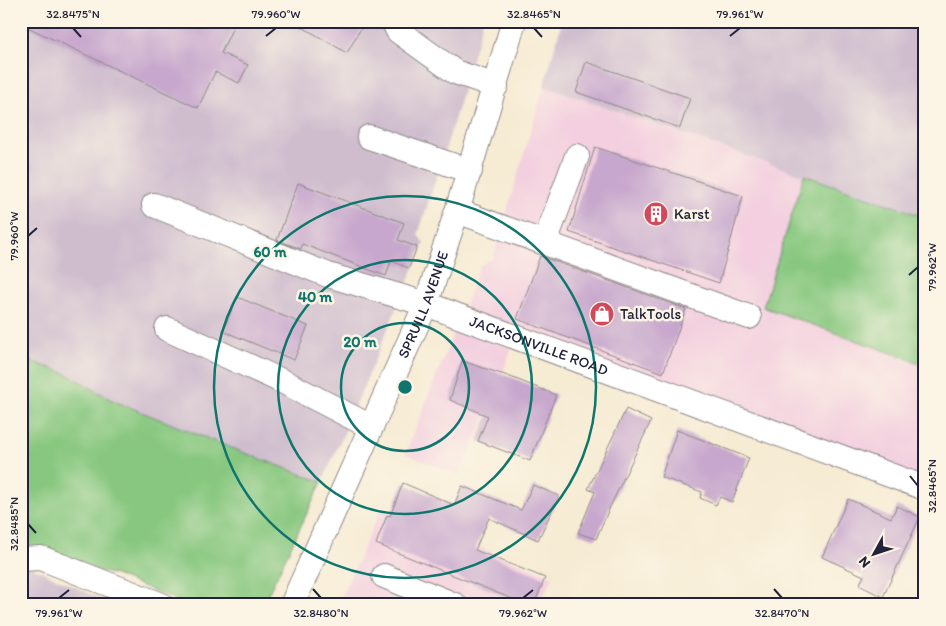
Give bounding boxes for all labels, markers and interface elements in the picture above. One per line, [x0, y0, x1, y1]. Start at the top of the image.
text: 32.8475°N [46, 7, 100, 21]
text: 79.960°W [252, 7, 301, 21]
text: 32.8465°N [507, 7, 561, 21]
text: 79.961°W [716, 7, 764, 21]
building icon: Karst [643, 201, 669, 227]
place label: Karst [674, 205, 710, 223]
text: 79.960°W [7, 212, 21, 261]
text: 60 m [253, 243, 287, 261]
text: 79.962°W [925, 243, 939, 291]
street label: SPRUILL AVENUE [394, 249, 452, 361]
text: 40 m [298, 288, 333, 306]
shop icon: TalkTools [589, 301, 615, 327]
place label: TalkTools [620, 305, 682, 323]
street label: JACKSONVILLE ROAD [467, 312, 611, 379]
text: 20 m [343, 333, 377, 351]
centre of rings [396, 378, 414, 396]
text: 32.8465°N [925, 459, 939, 513]
text: 32.8485°N [7, 497, 21, 551]
north arrow [848, 528, 898, 578]
text: N [855, 553, 874, 571]
text: 79.961°W [35, 606, 83, 620]
text: 32.8480°N [293, 606, 349, 620]
text: 79.962°W [499, 606, 547, 620]
text: 32.8470°N [755, 606, 809, 620]

